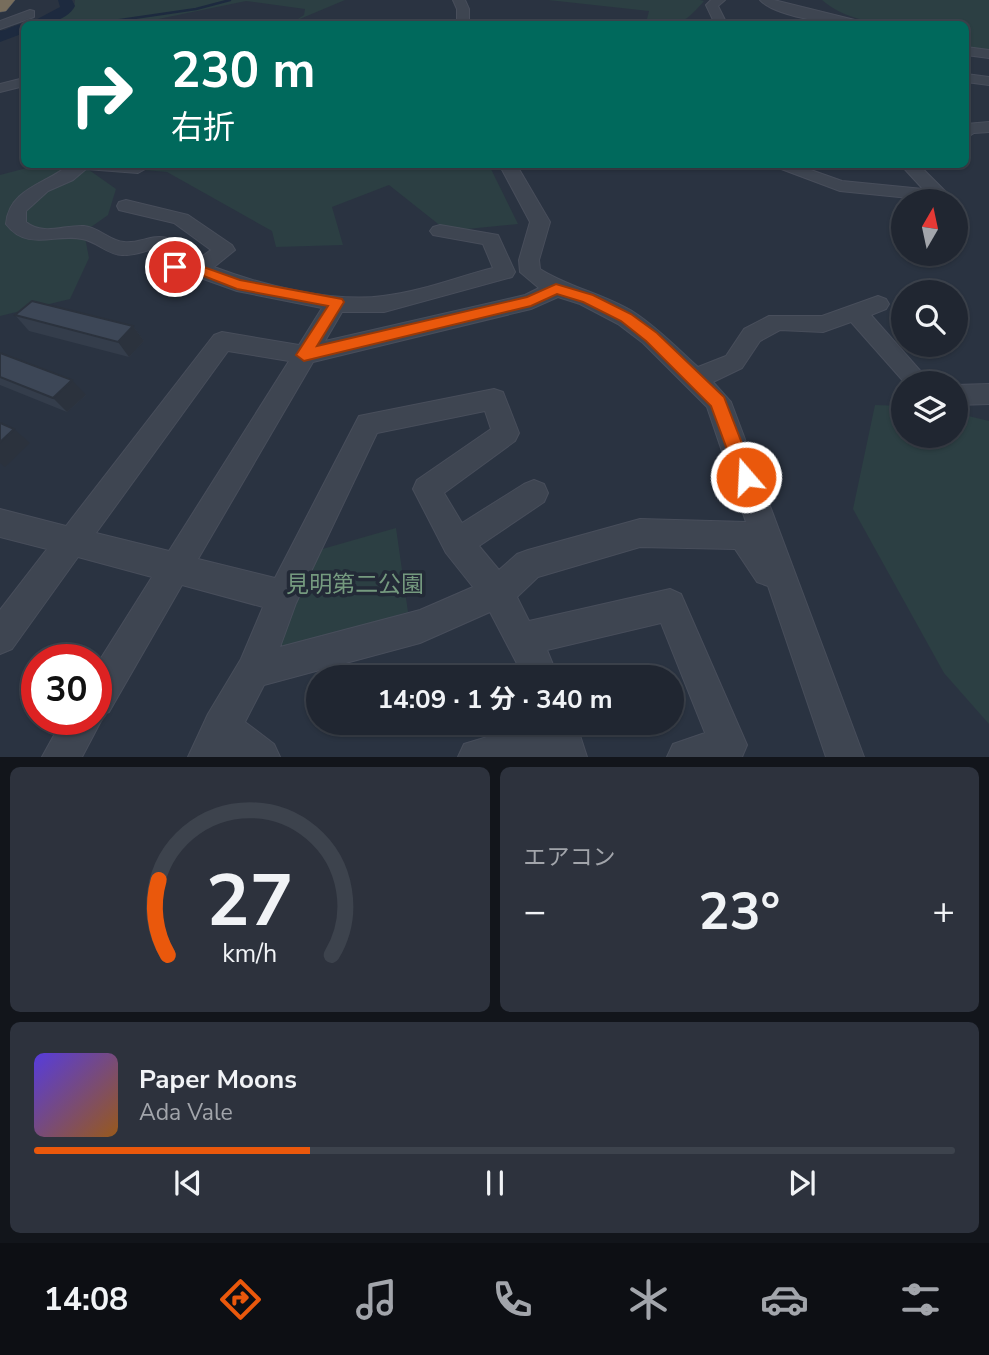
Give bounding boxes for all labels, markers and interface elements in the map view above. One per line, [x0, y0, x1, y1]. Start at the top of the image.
text: 230 m [171, 37, 315, 104]
icon: right [56, 49, 147, 140]
text: 右折 [171, 106, 235, 149]
north arrow [891, 189, 968, 266]
map controls [891, 189, 968, 448]
pin [145, 237, 205, 297]
icon: arrive [156, 248, 194, 286]
button: search [891, 280, 968, 357]
button: layers [891, 371, 968, 448]
position arrow [709, 440, 783, 514]
park label: 見明第二公園 [286, 569, 424, 600]
speed limit sign: 30 [21, 644, 112, 735]
text: 14:09 · 1 分 · 340 m [377, 682, 613, 717]
text: エアコン [524, 842, 616, 873]
text: 27 [206, 852, 293, 952]
text: 23° [698, 876, 780, 947]
text: − [524, 886, 546, 937]
text: + [932, 886, 955, 937]
text: km/h [222, 937, 277, 971]
text: Paper Moons [139, 1062, 297, 1097]
text: Ada Vale [139, 1097, 233, 1128]
icon: previous [169, 1164, 207, 1202]
icon: pause [476, 1164, 514, 1202]
icon: next [783, 1164, 821, 1202]
icon: directions [216, 1275, 265, 1324]
icon: music [352, 1275, 401, 1324]
icon: phone [488, 1275, 537, 1324]
icon: climate [624, 1275, 673, 1324]
icon: car [760, 1275, 809, 1324]
icon: filters [896, 1275, 945, 1324]
text: 14:08 [44, 1278, 128, 1321]

